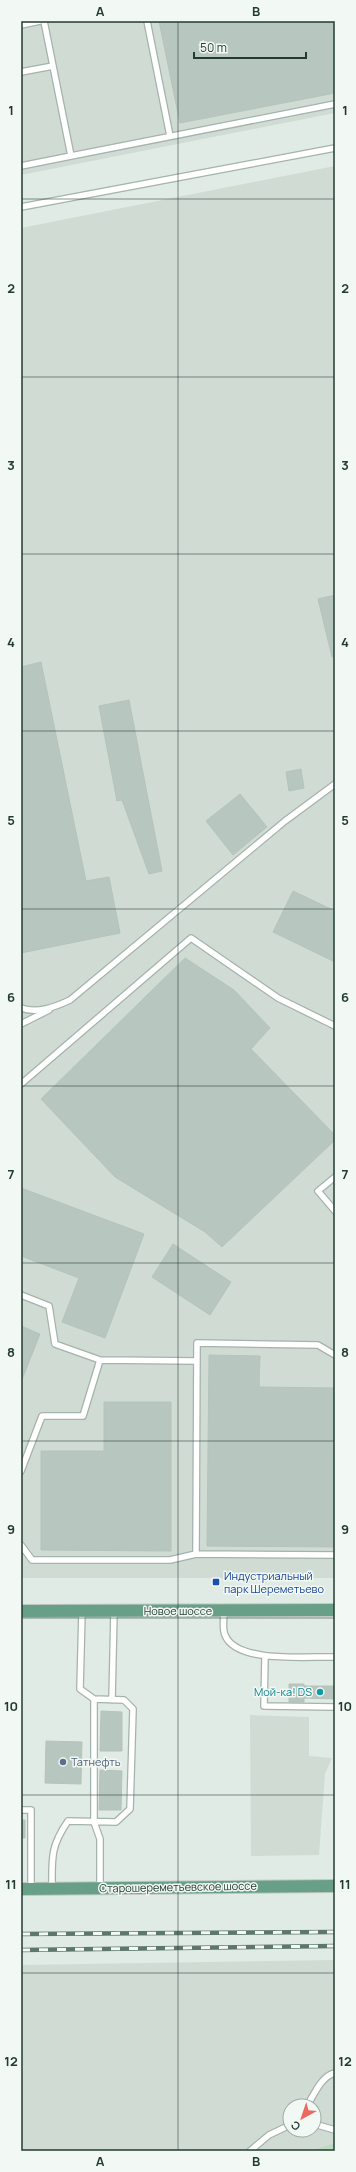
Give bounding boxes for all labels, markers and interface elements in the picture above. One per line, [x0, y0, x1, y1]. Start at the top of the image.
text: A [96, 2, 105, 20]
text: B [252, 2, 260, 20]
scale bar [194, 34, 306, 60]
text: 50 m [200, 39, 227, 56]
text: 1 [8, 101, 14, 119]
text: 1 [342, 101, 348, 119]
text: 2 [7, 279, 15, 297]
text: 2 [341, 279, 349, 297]
text: 3 [7, 456, 15, 474]
text: 3 [341, 456, 349, 474]
text: 4 [7, 633, 15, 651]
text: 4 [341, 633, 349, 651]
text: 5 [7, 811, 15, 829]
text: 5 [341, 811, 349, 829]
text: 6 [7, 988, 15, 1006]
text: 6 [341, 988, 349, 1006]
text: 7 [8, 1165, 15, 1183]
text: 7 [342, 1165, 349, 1183]
text: 8 [7, 1343, 15, 1361]
text: 8 [341, 1343, 349, 1361]
text: 9 [7, 1520, 15, 1538]
text: 9 [341, 1520, 349, 1538]
place label: Индустриальный парк Шереметьево [224, 1568, 324, 1596]
marker: Индустриальный парк Шереметьево [211, 1577, 221, 1587]
street label: Новое шоссе [144, 1603, 213, 1618]
place label: Мой-ка! DS [254, 1684, 312, 1699]
marker: Мой-ка! DS [315, 1687, 325, 1697]
text: 10 [4, 1697, 18, 1715]
text: 10 [338, 1697, 352, 1715]
place label: Татнефть [71, 1754, 121, 1769]
marker: Татнефть [58, 1757, 68, 1767]
text: 11 [5, 1875, 17, 1893]
text: 11 [339, 1875, 351, 1893]
street label: Старошереметьевское шоссе [99, 1878, 257, 1895]
text: 12 [4, 2052, 18, 2070]
text: 12 [338, 2052, 352, 2070]
north arrow [282, 2098, 322, 2138]
text: С [287, 2118, 303, 2134]
text: A [96, 2152, 105, 2170]
text: B [252, 2152, 260, 2170]

